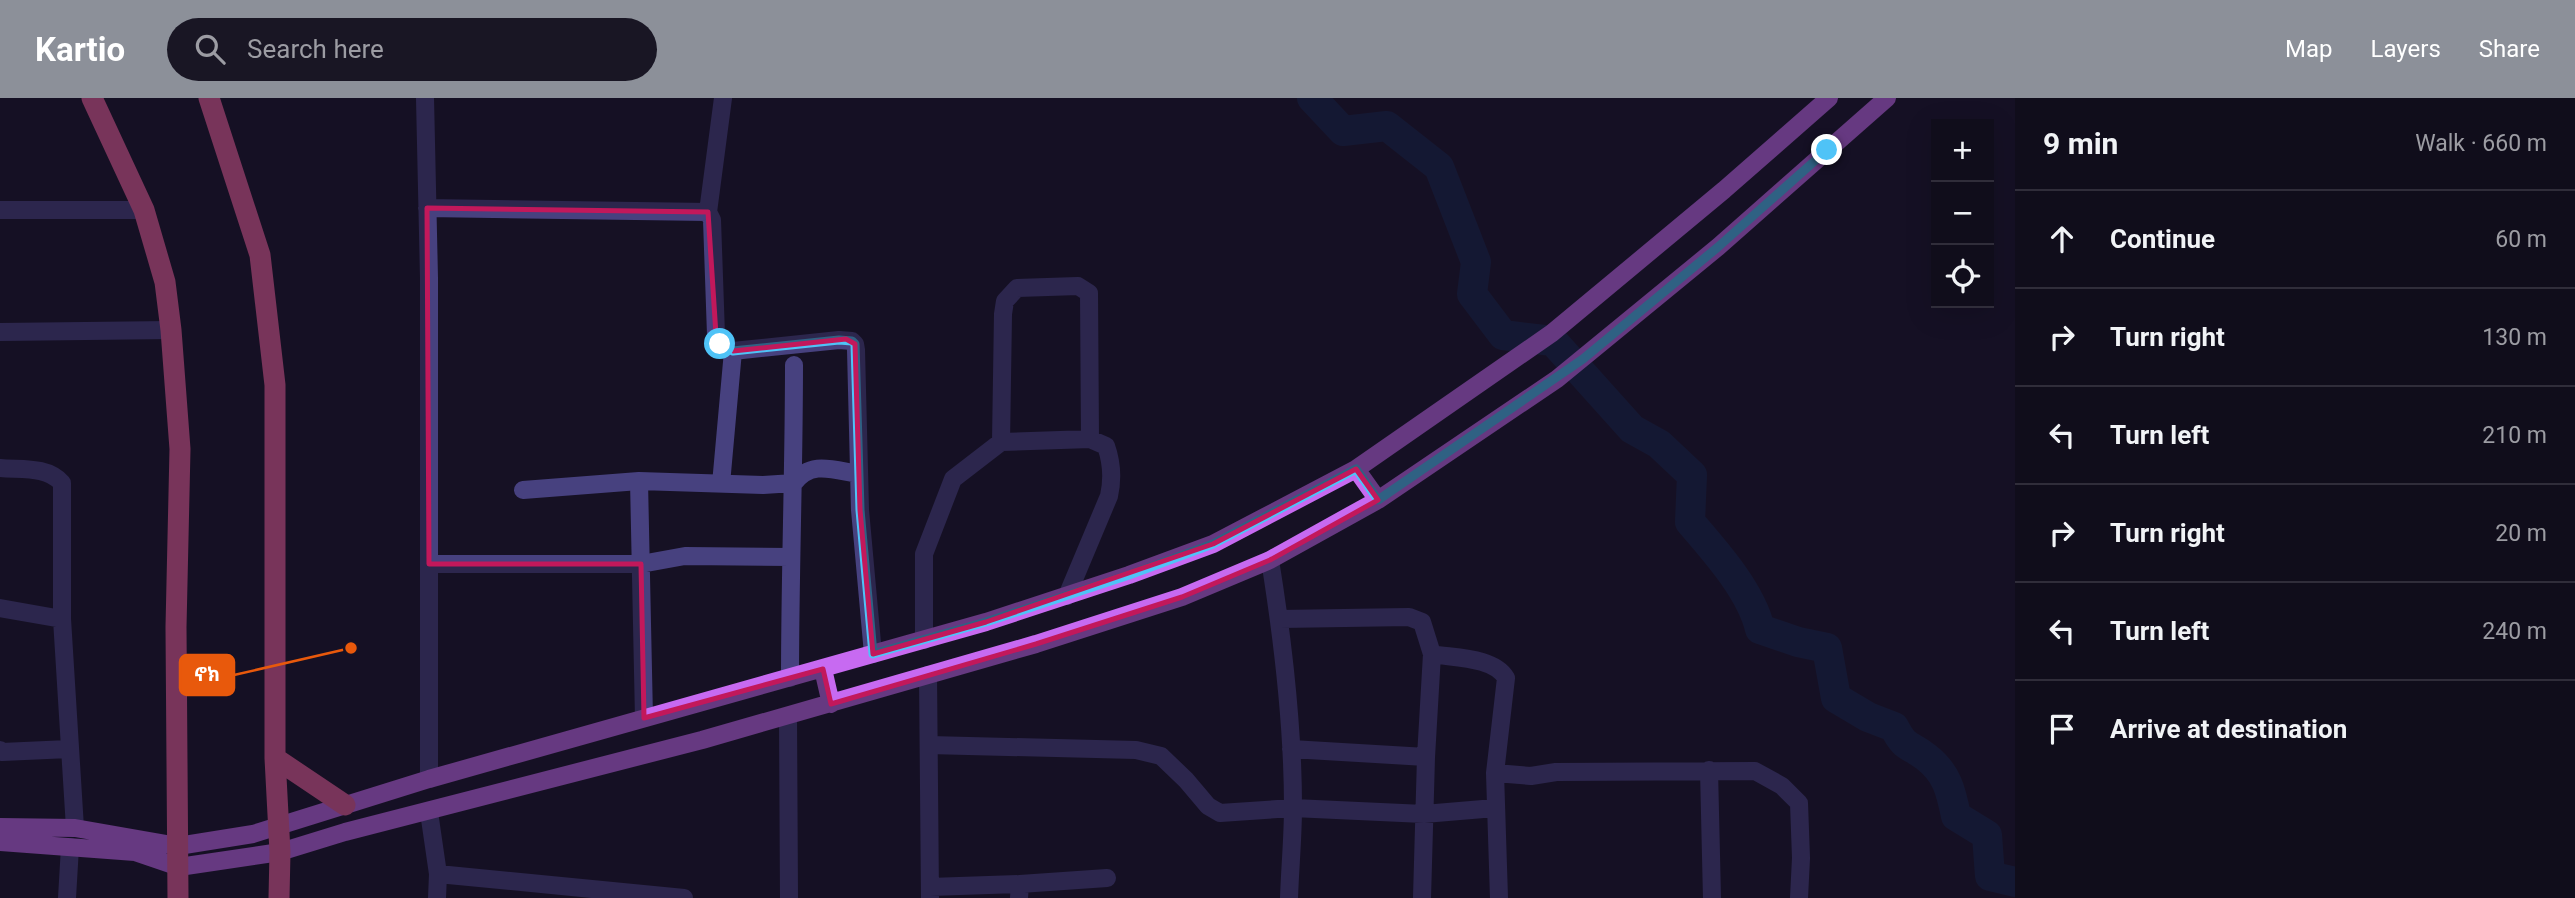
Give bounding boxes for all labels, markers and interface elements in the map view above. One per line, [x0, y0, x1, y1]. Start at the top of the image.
search box [167, 18, 657, 81]
text: Kartio [35, 30, 125, 69]
icon: search [191, 30, 229, 68]
text: Search here [247, 34, 384, 64]
text: Map [2285, 35, 2333, 63]
text: Layers [2371, 35, 2441, 63]
text: Share [2479, 35, 2540, 63]
map controls [1931, 119, 1994, 308]
button: + [1931, 119, 1994, 182]
text: 9 min [2043, 126, 2118, 161]
text: Walk · 660 m [2415, 130, 2547, 157]
route end [1811, 134, 1842, 165]
button: − [1931, 182, 1994, 245]
icon: ahead [2043, 220, 2081, 258]
text: Continue [2110, 224, 2215, 254]
text: 60 m [2495, 226, 2547, 253]
button: locate [1931, 245, 1994, 308]
icon: right [2043, 318, 2081, 356]
text: Turn right [2110, 322, 2225, 352]
text: 130 m [2482, 324, 2547, 351]
route start [704, 328, 735, 359]
icon: left [2043, 416, 2081, 454]
text: Turn left [2110, 420, 2209, 450]
text: 210 m [2482, 422, 2547, 449]
icon: right [2043, 514, 2081, 552]
text: Turn right [2110, 518, 2225, 548]
text: 20 m [2495, 520, 2547, 547]
icon: left [2043, 612, 2081, 650]
text: Turn left [2110, 616, 2209, 646]
text: 240 m [2482, 618, 2547, 645]
callout: ኖክ [180, 655, 234, 695]
text: ኖክ [194, 663, 220, 686]
icon: arrive [2043, 710, 2081, 748]
text: Arrive at destination [2110, 714, 2347, 744]

